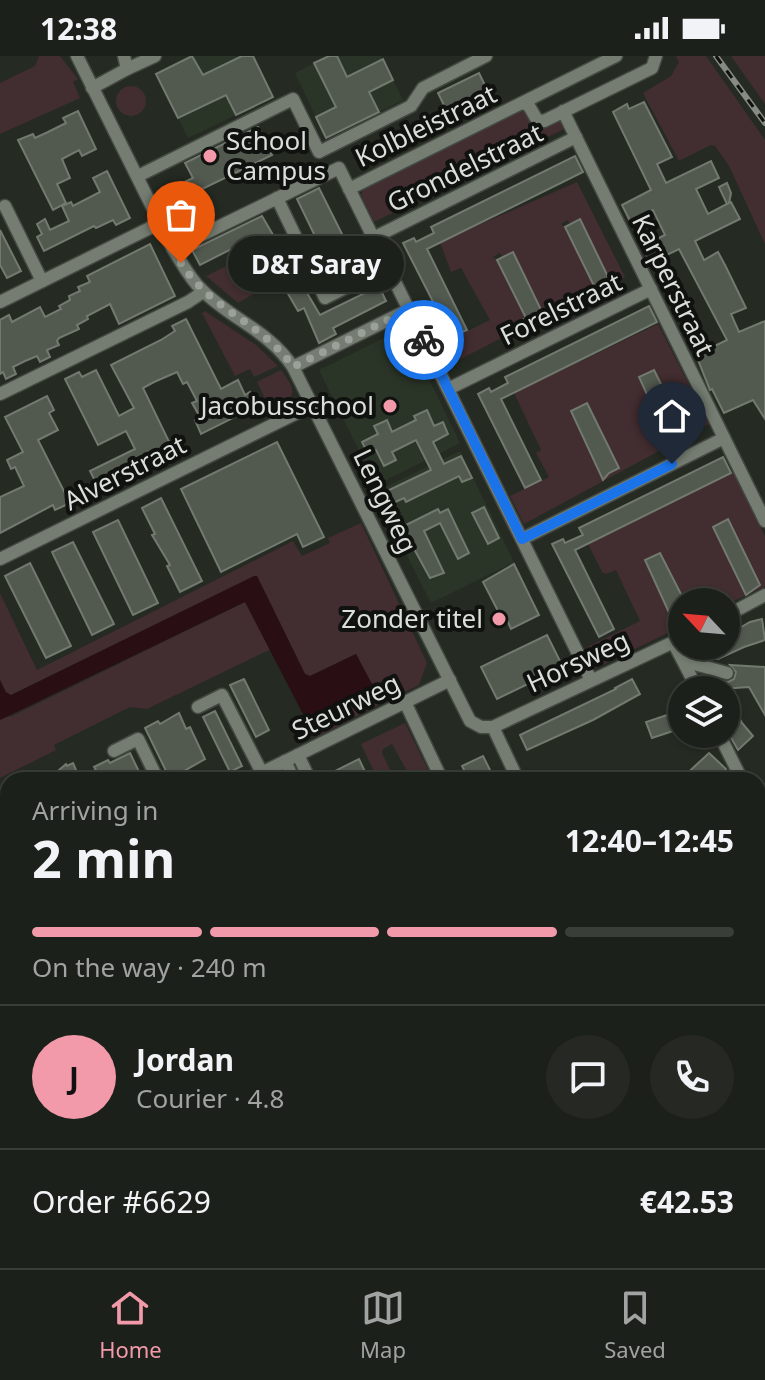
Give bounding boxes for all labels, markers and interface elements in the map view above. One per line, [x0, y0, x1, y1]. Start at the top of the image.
text: 12:38 [40, 8, 117, 49]
street label: Kolbleistraat [349, 75, 502, 175]
street label: Grondelstraat [381, 114, 548, 220]
place label: School Campus [226, 122, 326, 188]
marker: School Campus [201, 147, 219, 165]
pin [147, 181, 215, 263]
icon: bag [159, 193, 203, 237]
street label: Karperstraat [624, 208, 724, 361]
callout: D&T Saray [229, 235, 405, 291]
text: D&T Saray [251, 246, 381, 282]
street label: Forelstraat [494, 263, 628, 353]
courier [384, 300, 464, 380]
icon: bike [402, 318, 446, 362]
pin [638, 382, 706, 464]
place label: Jacobusschool [197, 387, 374, 423]
icon: home [650, 394, 694, 438]
marker: Jacobusschool [381, 397, 399, 415]
street label: Alverstraat [57, 426, 192, 518]
street label: Lengweg [345, 443, 427, 559]
north arrow [668, 588, 740, 660]
map controls [668, 588, 740, 748]
place label: Zonder titel [341, 600, 483, 636]
marker: Zonder titel [490, 610, 508, 628]
street label: Horsweg [520, 622, 635, 700]
street label: Steurweg [285, 664, 406, 748]
button: layers [668, 676, 740, 748]
text: Arriving in [32, 792, 158, 828]
text: 12:40–12:45 [565, 820, 734, 861]
text: 2 min [32, 822, 175, 893]
text: On the way · 240 m [32, 949, 266, 985]
button: chat [546, 1035, 630, 1119]
button: phone [650, 1035, 734, 1119]
text: Jordan [136, 1039, 234, 1080]
text: J [69, 1057, 79, 1098]
text: Courier · 4.8 [136, 1080, 284, 1116]
text: Order #6629 [32, 1181, 211, 1222]
text: €42.53 [640, 1181, 734, 1222]
tab: Home [99, 1286, 162, 1364]
tab: Map [360, 1286, 406, 1364]
tab: Saved [604, 1286, 666, 1364]

